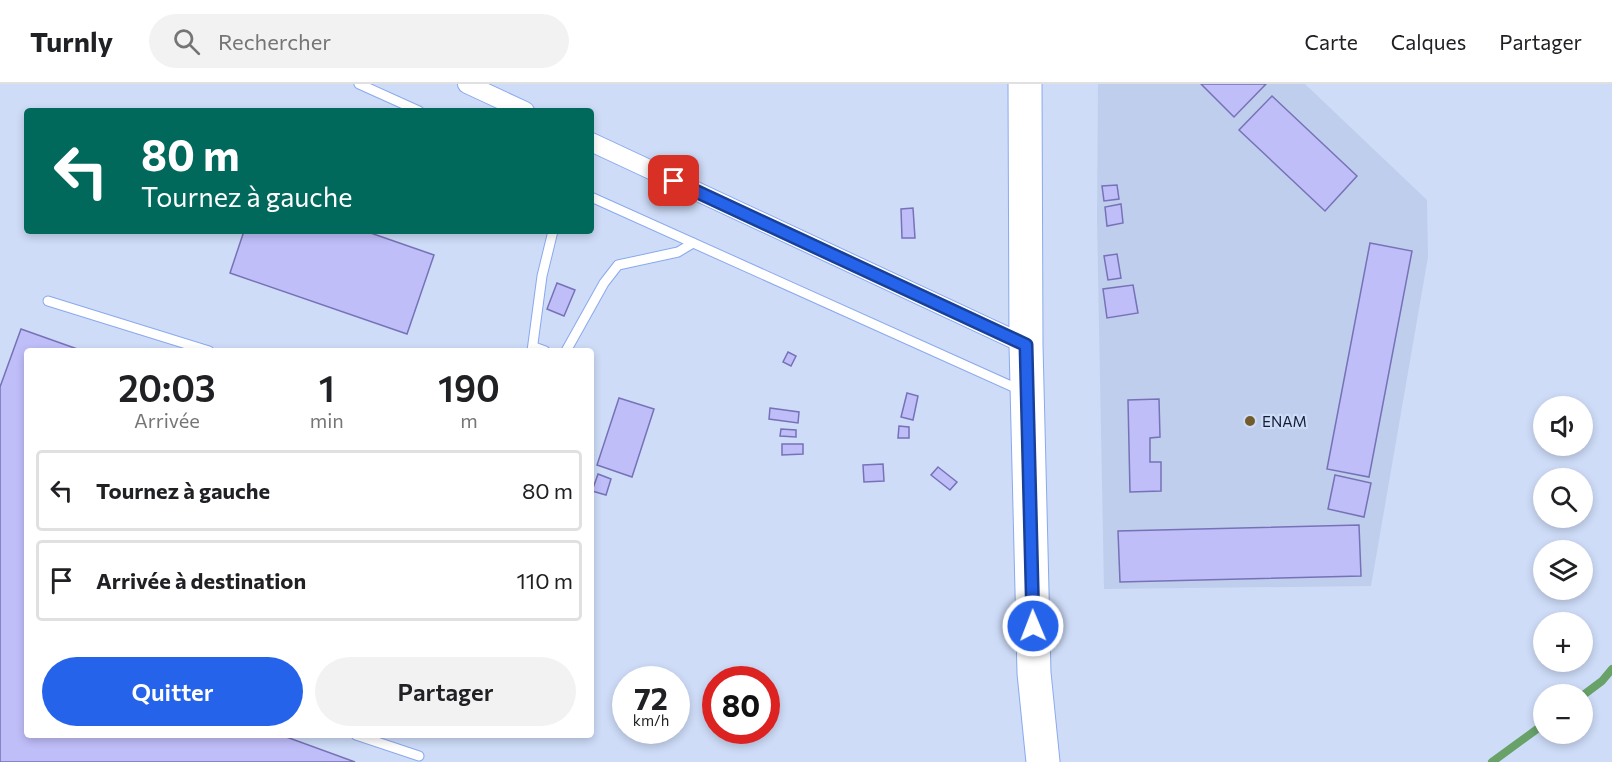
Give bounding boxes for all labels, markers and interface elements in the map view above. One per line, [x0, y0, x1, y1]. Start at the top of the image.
search box [149, 14, 569, 68]
text: Turnly [30, 24, 113, 58]
icon: search [170, 25, 203, 58]
text: Rechercher [218, 28, 331, 55]
text: Carte [1305, 29, 1358, 54]
text: Calques [1391, 29, 1466, 54]
text: Partager [1499, 29, 1582, 54]
text: 80 m [141, 128, 240, 180]
icon: left [42, 132, 120, 210]
pin [648, 155, 699, 206]
icon: arrive [657, 164, 690, 197]
text: Tournez à gauche [141, 180, 352, 213]
text: 20:03 [118, 365, 216, 409]
text: 1 [319, 365, 335, 409]
text: 190 [438, 365, 500, 409]
map controls [1533, 396, 1593, 744]
button: sound [1533, 396, 1593, 456]
text: Arrivée [134, 408, 200, 432]
text: min [310, 408, 344, 432]
text: m [460, 408, 478, 432]
place label: ENAM [1262, 412, 1307, 430]
marker: ENAM [1243, 414, 1257, 428]
button: search [1533, 468, 1593, 528]
icon: left [45, 474, 78, 507]
text: Tournez à gauche [96, 477, 270, 504]
text: 80 m [522, 477, 573, 504]
button: layers [1533, 540, 1593, 600]
icon: arrive [45, 564, 78, 597]
text: Arrivée à destination [96, 567, 306, 594]
text: 110 m [516, 567, 573, 594]
position arrow [1001, 594, 1065, 658]
button: + [1533, 612, 1593, 672]
button: Quitter [42, 657, 303, 726]
button: Partager [315, 657, 576, 726]
speed limit sign: 80 [702, 666, 780, 744]
text: 72 [634, 679, 668, 716]
button: − [1533, 684, 1593, 744]
text: km/h [633, 711, 669, 729]

